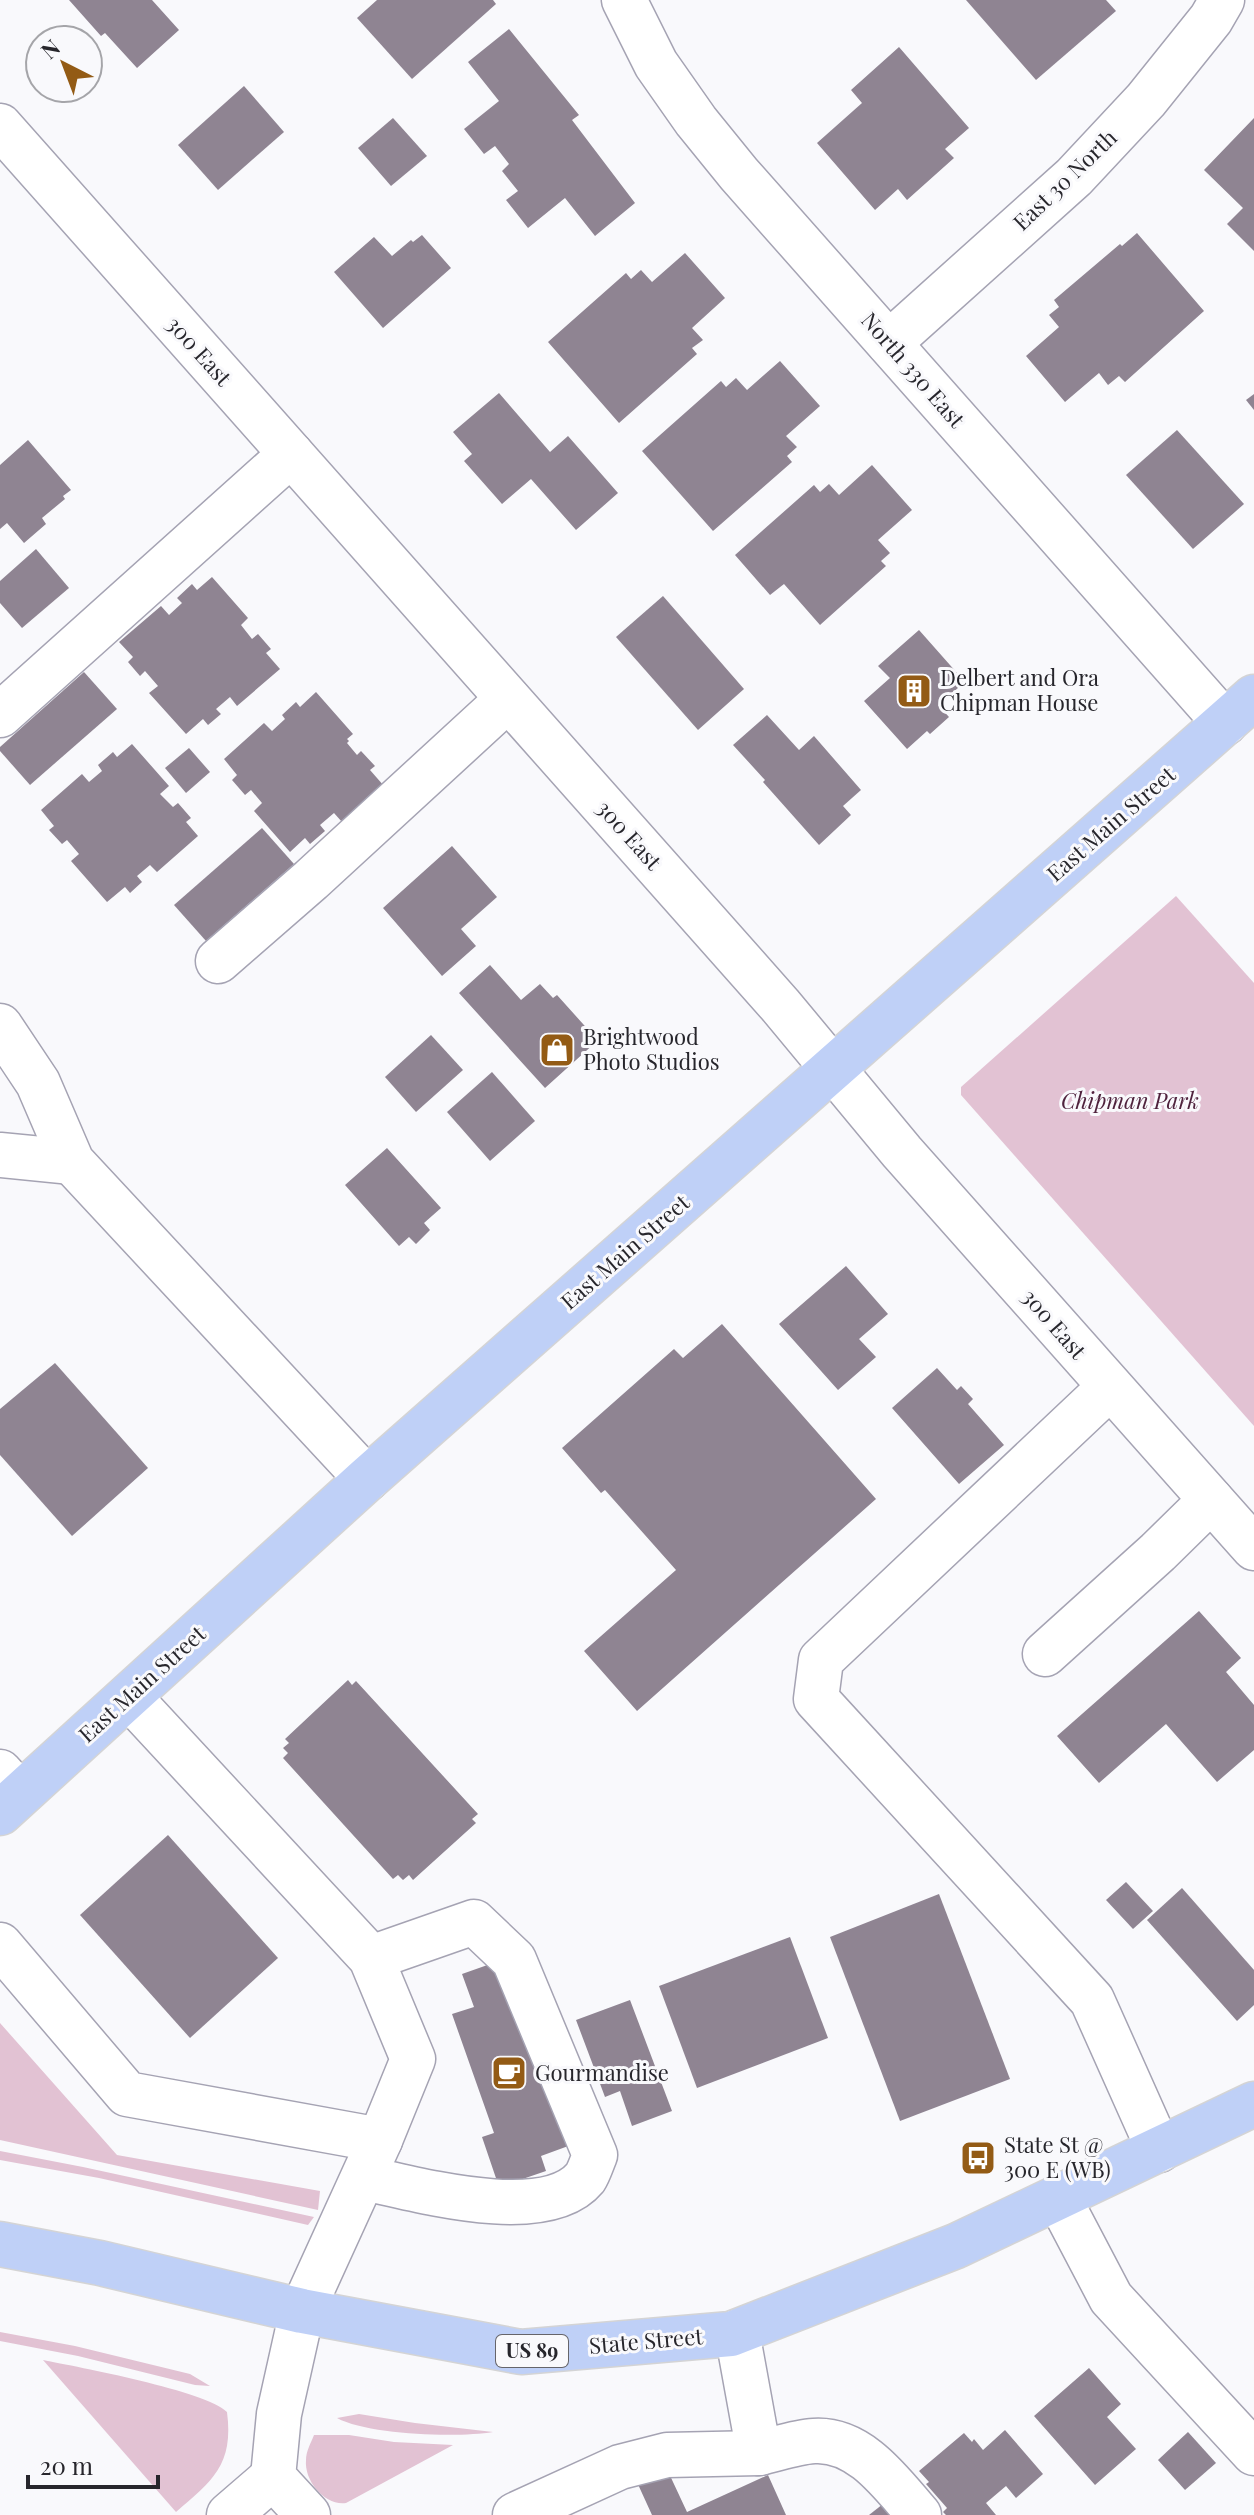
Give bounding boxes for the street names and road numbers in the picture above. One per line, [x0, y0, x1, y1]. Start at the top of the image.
street label: East 30 North [1006, 122, 1123, 236]
street label: North 330 East [855, 305, 973, 434]
street label: 300 East [161, 309, 240, 392]
street label: East Main Street [1040, 758, 1182, 887]
street label: 300 East [591, 793, 670, 876]
street label: East Main Street [554, 1186, 696, 1315]
street label: 300 East [1016, 1282, 1094, 1366]
street label: East Main Street [71, 1617, 212, 1748]
street label: State Street [588, 2320, 705, 2360]
road number: US 89 [496, 2335, 568, 2367]

